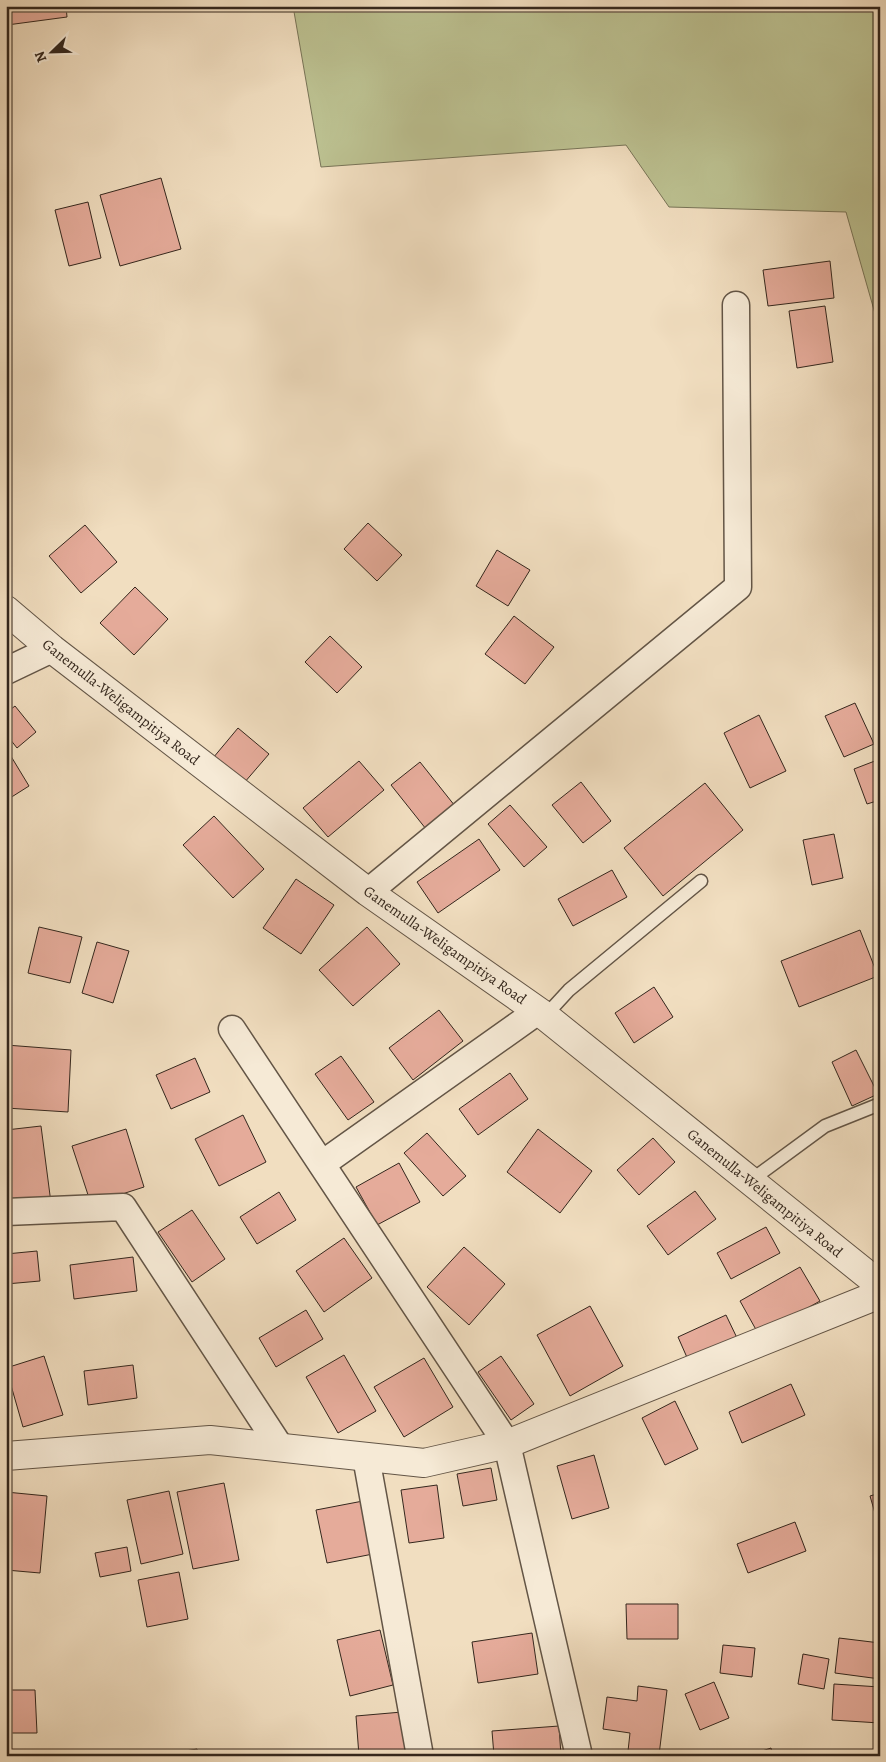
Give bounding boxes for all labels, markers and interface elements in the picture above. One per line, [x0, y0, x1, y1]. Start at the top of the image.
north arrow [28, 28, 78, 78]
text: N [30, 48, 51, 65]
street label: Ganemulla-Weligampitiya Road [38, 634, 205, 770]
street label: Ganemulla-Weligampitiya Road [360, 881, 531, 1009]
street label: Ganemulla-Weligampitiya Road [683, 1124, 848, 1263]

